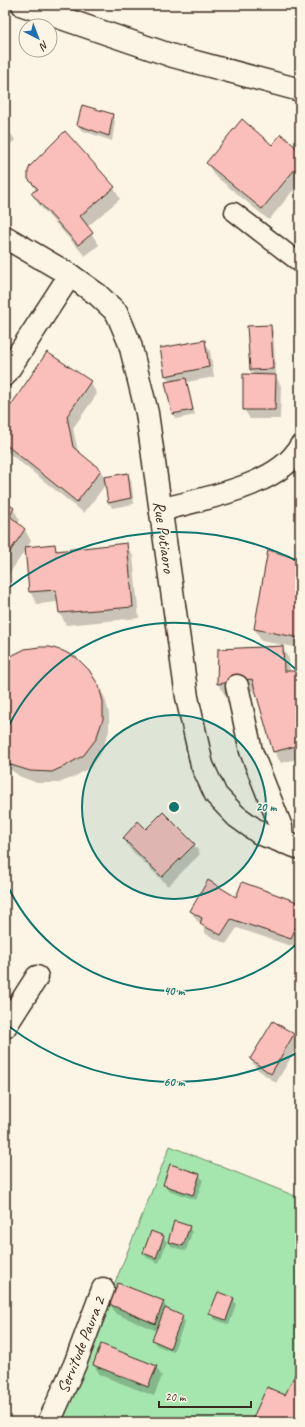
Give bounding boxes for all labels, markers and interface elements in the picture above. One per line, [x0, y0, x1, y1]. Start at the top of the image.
north arrow [18, 18, 58, 58]
text: N [36, 38, 52, 54]
street label: Rue Putiaoro [149, 500, 180, 575]
text: 20 m [256, 799, 277, 815]
centre of rings [167, 800, 181, 814]
text: 40 m [164, 983, 185, 999]
text: 60 m [164, 1074, 186, 1090]
street label: Servitude Paura 2 [52, 1293, 110, 1396]
scale bar [159, 1383, 251, 1409]
text: 20 m [165, 1389, 187, 1405]

